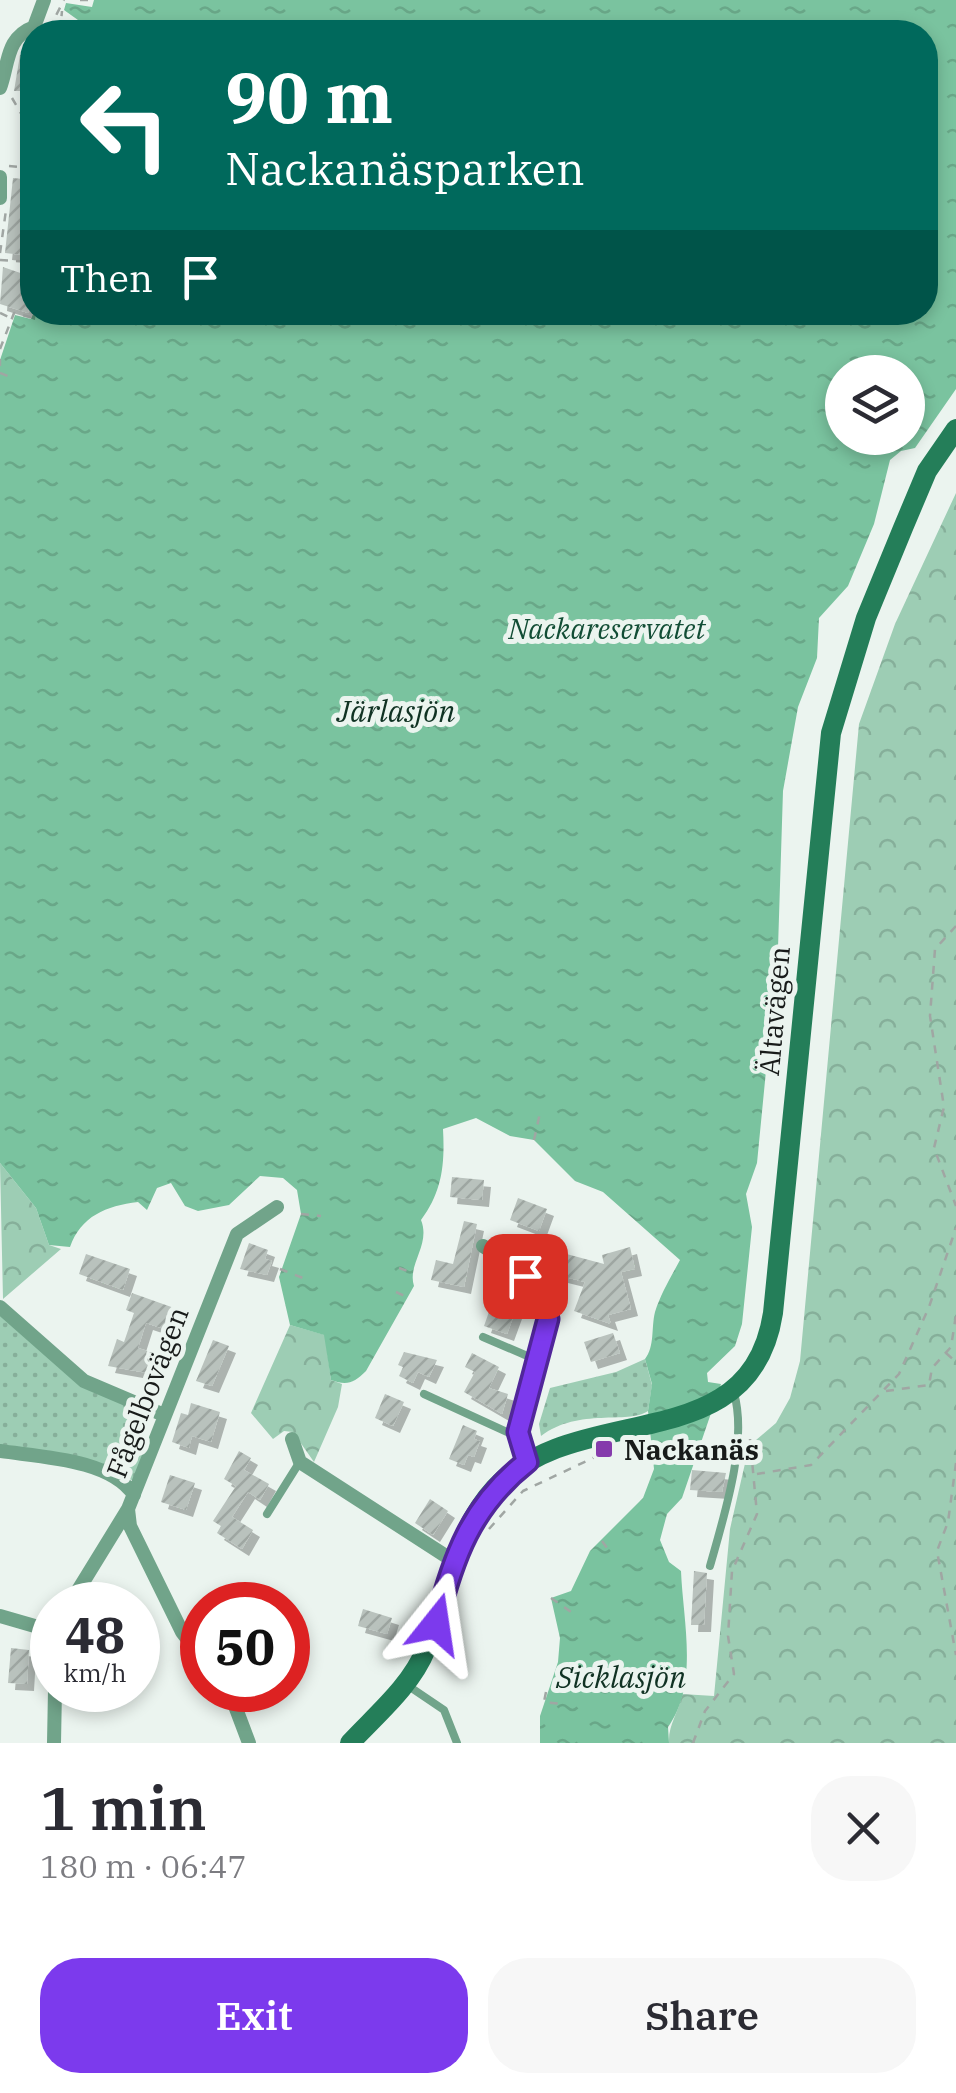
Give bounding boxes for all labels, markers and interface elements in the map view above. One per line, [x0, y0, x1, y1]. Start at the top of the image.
text: 90 m [225, 51, 393, 142]
icon: left [60, 60, 190, 190]
text: Nackanäsparken [225, 139, 585, 197]
icon: arrive [173, 250, 228, 305]
text: Then [60, 253, 153, 302]
map controls [825, 355, 925, 455]
button: layers [825, 355, 925, 455]
park label: Nackareservatet [508, 610, 706, 647]
water label: Järlasjön [336, 691, 455, 730]
street label: Ältavägen [750, 945, 798, 1077]
pin [483, 1234, 568, 1319]
icon: arrive [498, 1249, 553, 1304]
street label: Fågelbovägen [97, 1301, 197, 1483]
place label: Nackanäs [624, 1431, 759, 1468]
marker: Nackanäs [593, 1438, 615, 1460]
position arrow [384, 1572, 488, 1676]
speed limit sign: 50 [180, 1582, 310, 1712]
text: 48 [65, 1602, 125, 1667]
text: km/h [63, 1656, 127, 1689]
water label: Sicklasjön [555, 1657, 686, 1696]
text: 1 min [40, 1768, 207, 1847]
button: close [811, 1776, 916, 1881]
text: 180 m · 06:47 [40, 1845, 247, 1887]
button: Exit [40, 1958, 468, 2073]
button: Share [488, 1958, 916, 2073]

